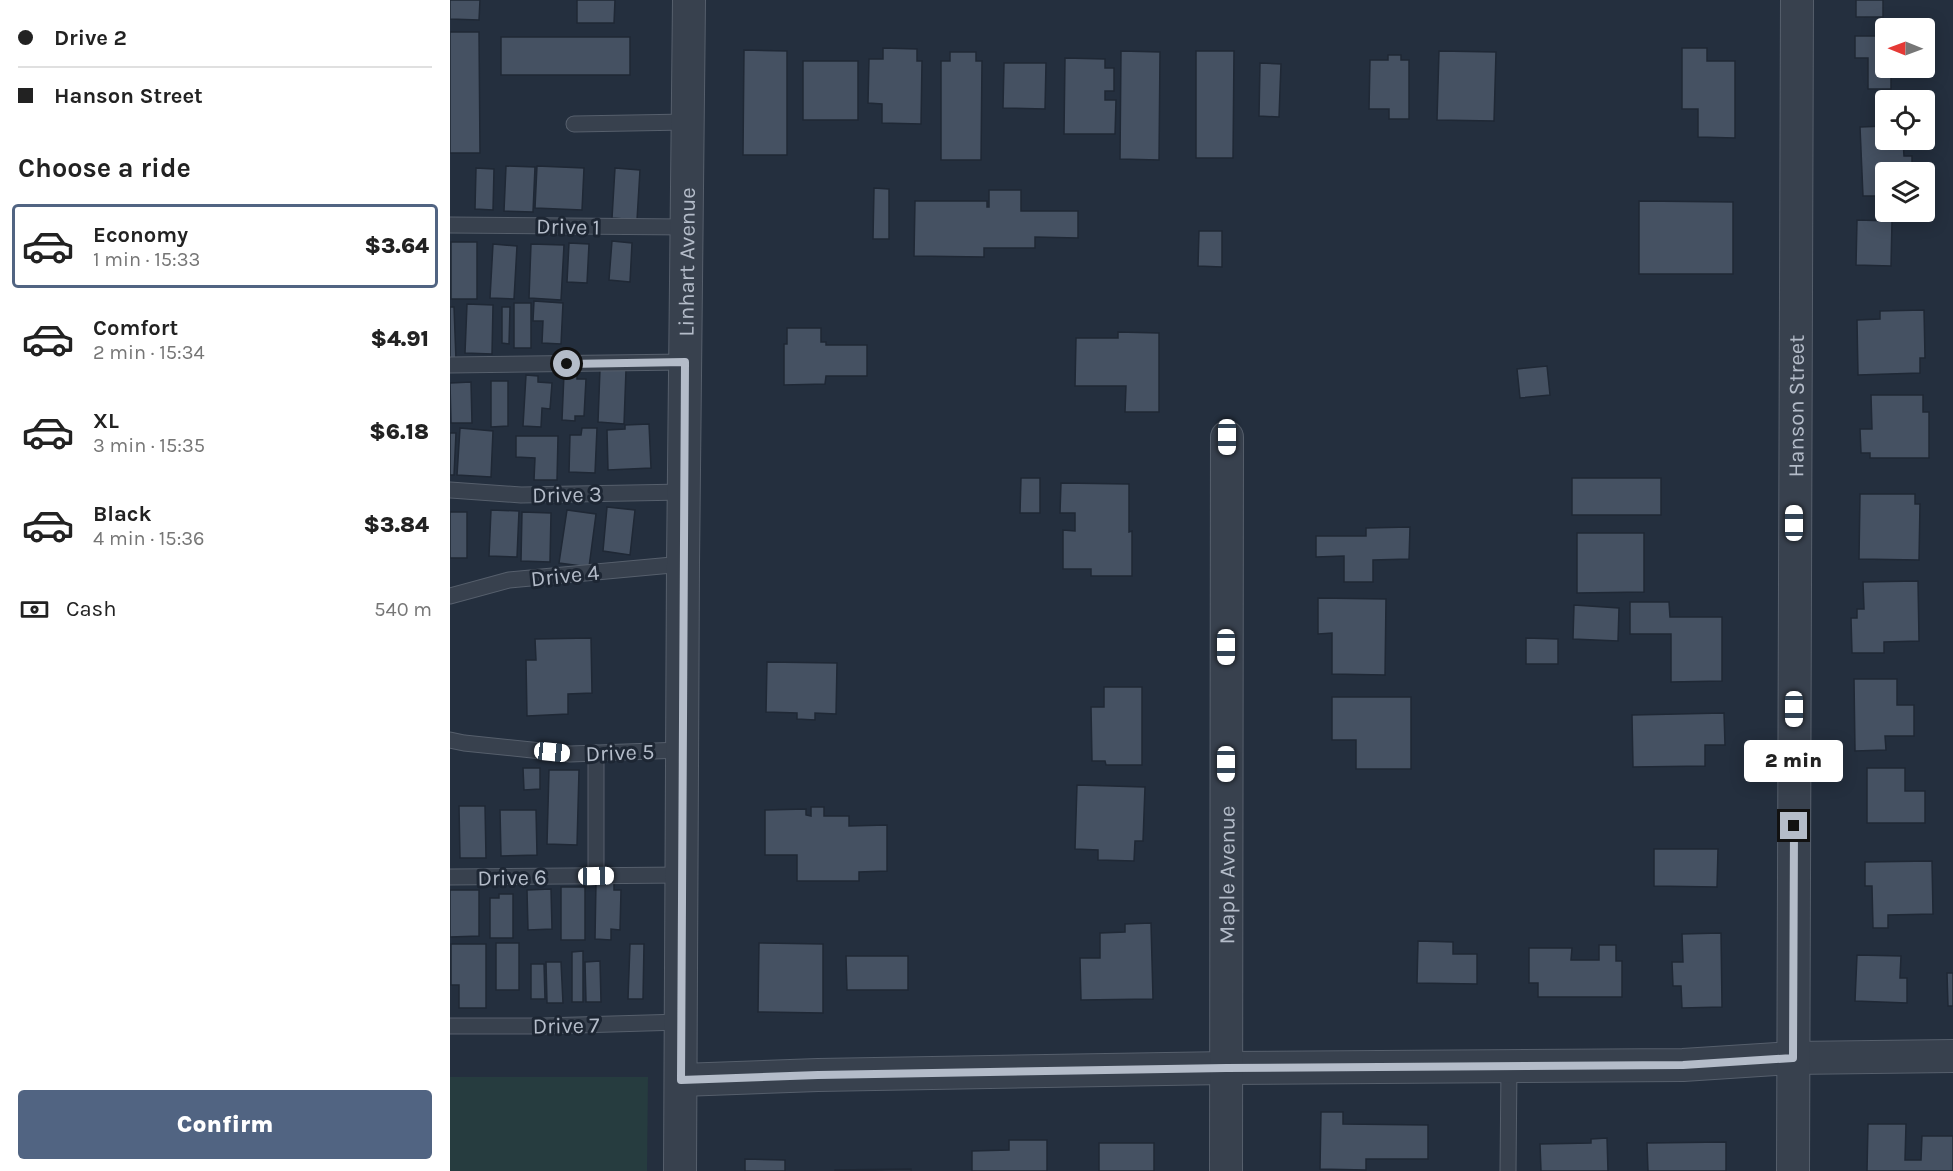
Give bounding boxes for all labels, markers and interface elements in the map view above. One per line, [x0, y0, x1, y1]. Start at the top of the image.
north arrow [1875, 18, 1935, 78]
map controls [1875, 18, 1935, 222]
text: Drive 2 [54, 25, 127, 51]
text: Hanson Street [54, 83, 203, 109]
button: locate [1875, 90, 1935, 150]
text: Choose a ride [18, 152, 191, 184]
button: layers [1875, 162, 1935, 222]
street label: Linhart Avenue [673, 187, 701, 337]
street label: Drive 1 [536, 213, 600, 241]
icon: car [21, 219, 75, 273]
text: Economy [93, 222, 188, 248]
text: $3.64 [364, 233, 429, 259]
text: 1 min · 15:33 [93, 248, 200, 271]
icon: car [21, 312, 75, 366]
text: Comfort [93, 315, 178, 341]
text: $4.91 [370, 326, 429, 352]
street label: Hanson Street [1783, 335, 1810, 477]
text: 2 min · 15:34 [93, 341, 205, 364]
route start [553, 350, 580, 377]
icon: car [21, 405, 75, 459]
text: XL [93, 408, 119, 434]
text: $6.18 [369, 419, 429, 445]
car [1218, 419, 1236, 455]
text: 3 min · 15:35 [93, 434, 205, 457]
street label: Drive 3 [532, 481, 602, 509]
icon: car [21, 498, 75, 552]
text: Black [93, 501, 152, 527]
car [1785, 505, 1803, 541]
text: $3.84 [364, 512, 429, 538]
text: 4 min · 15:36 [93, 527, 205, 550]
street label: Drive 4 [529, 559, 601, 593]
icon: cash [18, 593, 51, 626]
text: Cash [66, 596, 116, 622]
text: 540 m [374, 598, 432, 621]
car [1217, 629, 1235, 665]
car [1785, 691, 1803, 727]
street label: Drive 5 [585, 739, 655, 767]
callout: 2 min [1744, 739, 1844, 781]
car [533, 741, 571, 763]
car [1217, 746, 1235, 782]
text: 2 min [1765, 749, 1822, 772]
street label: Maple Avenue [1214, 806, 1240, 944]
route end [1780, 812, 1807, 839]
street label: Drive 6 [477, 864, 547, 892]
car [578, 867, 614, 885]
street label: Drive 7 [532, 1012, 600, 1040]
button: Confirm [18, 1090, 432, 1159]

